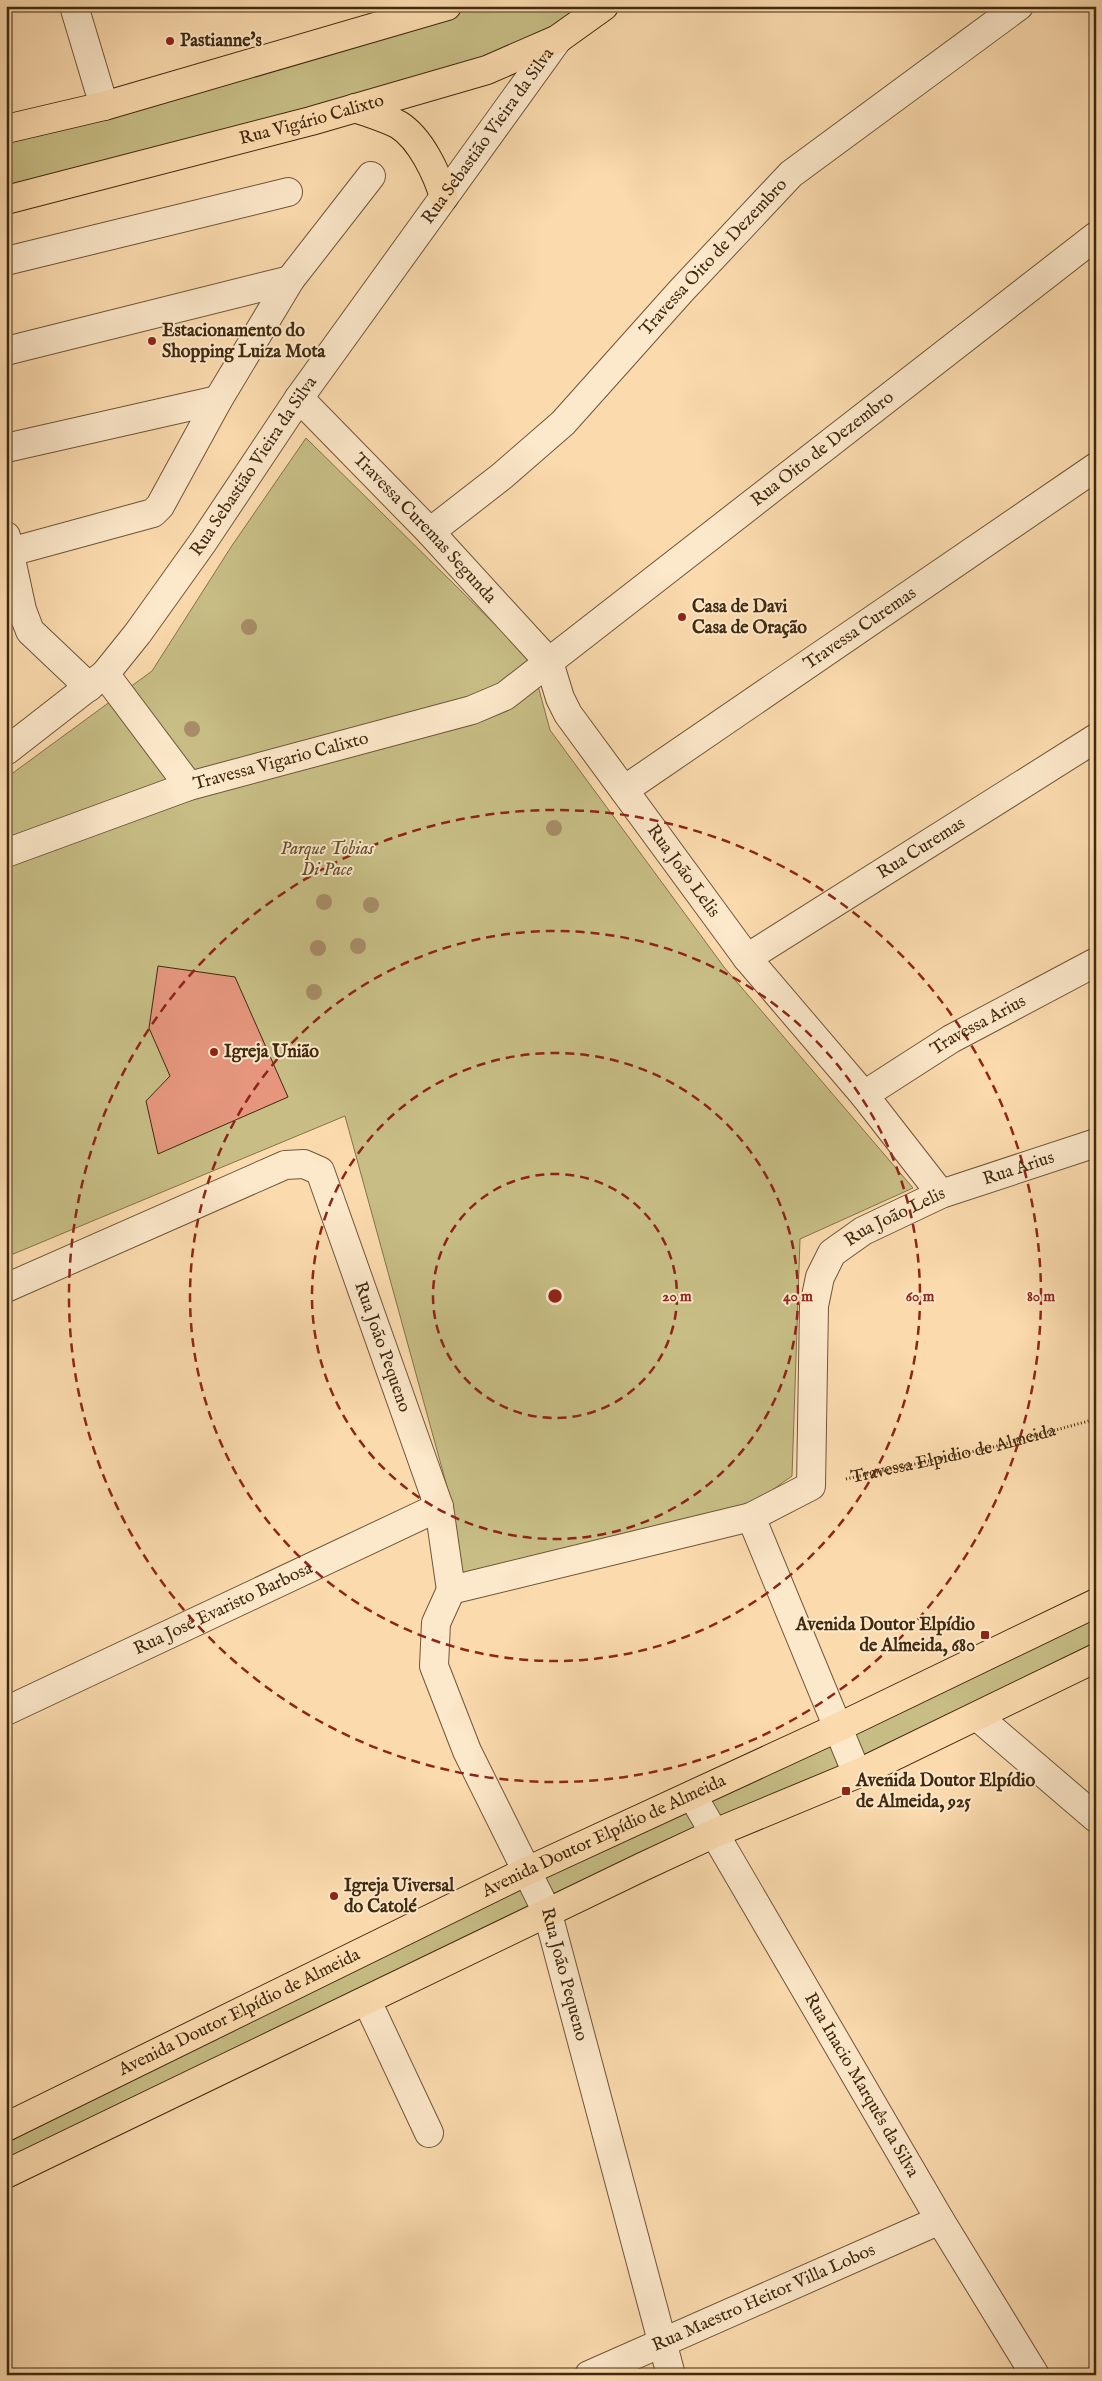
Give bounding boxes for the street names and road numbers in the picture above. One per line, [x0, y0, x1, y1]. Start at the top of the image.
street label: Rua Sebastião Vieira da Silva [417, 43, 560, 229]
street label: Rua Vigário Calixto [237, 89, 387, 151]
street label: Travessa Oito de Dezembro [635, 173, 793, 341]
street label: Rua Sebastião Vieira da Silva [185, 372, 323, 561]
street label: Rua Oito de Dezembro [746, 386, 899, 512]
street label: Travessa Curemas Segunda [348, 448, 502, 609]
street label: Travessa Curemas [799, 582, 921, 675]
street label: Travessa Vigario Calixto [191, 727, 371, 796]
street label: Rua Curemas [873, 812, 970, 884]
street label: Rua João Lelis [641, 820, 725, 922]
street label: Travessa Arius [926, 990, 1030, 1061]
street label: Rua Arius [980, 1146, 1057, 1191]
street label: Rua João Lelis [840, 1182, 948, 1252]
street label: Rua João Pequeno [349, 1278, 416, 1416]
street label: Travessa Elpidio de Almeida [849, 1419, 1058, 1489]
street label: Rua José Evaristo Barbosa [130, 1557, 316, 1661]
street label: Avenida Doutor Elpídio de Almeida [477, 1769, 730, 1903]
street label: Rua João Pequeno [535, 1905, 593, 2044]
street label: Avenida Doutor Elpídio de Almeida [114, 1943, 364, 2082]
street label: Rua Inacio Marquês da Silva [799, 1989, 924, 2182]
street label: Rua Maestro Heitor Villa Lobos [649, 2239, 879, 2357]

